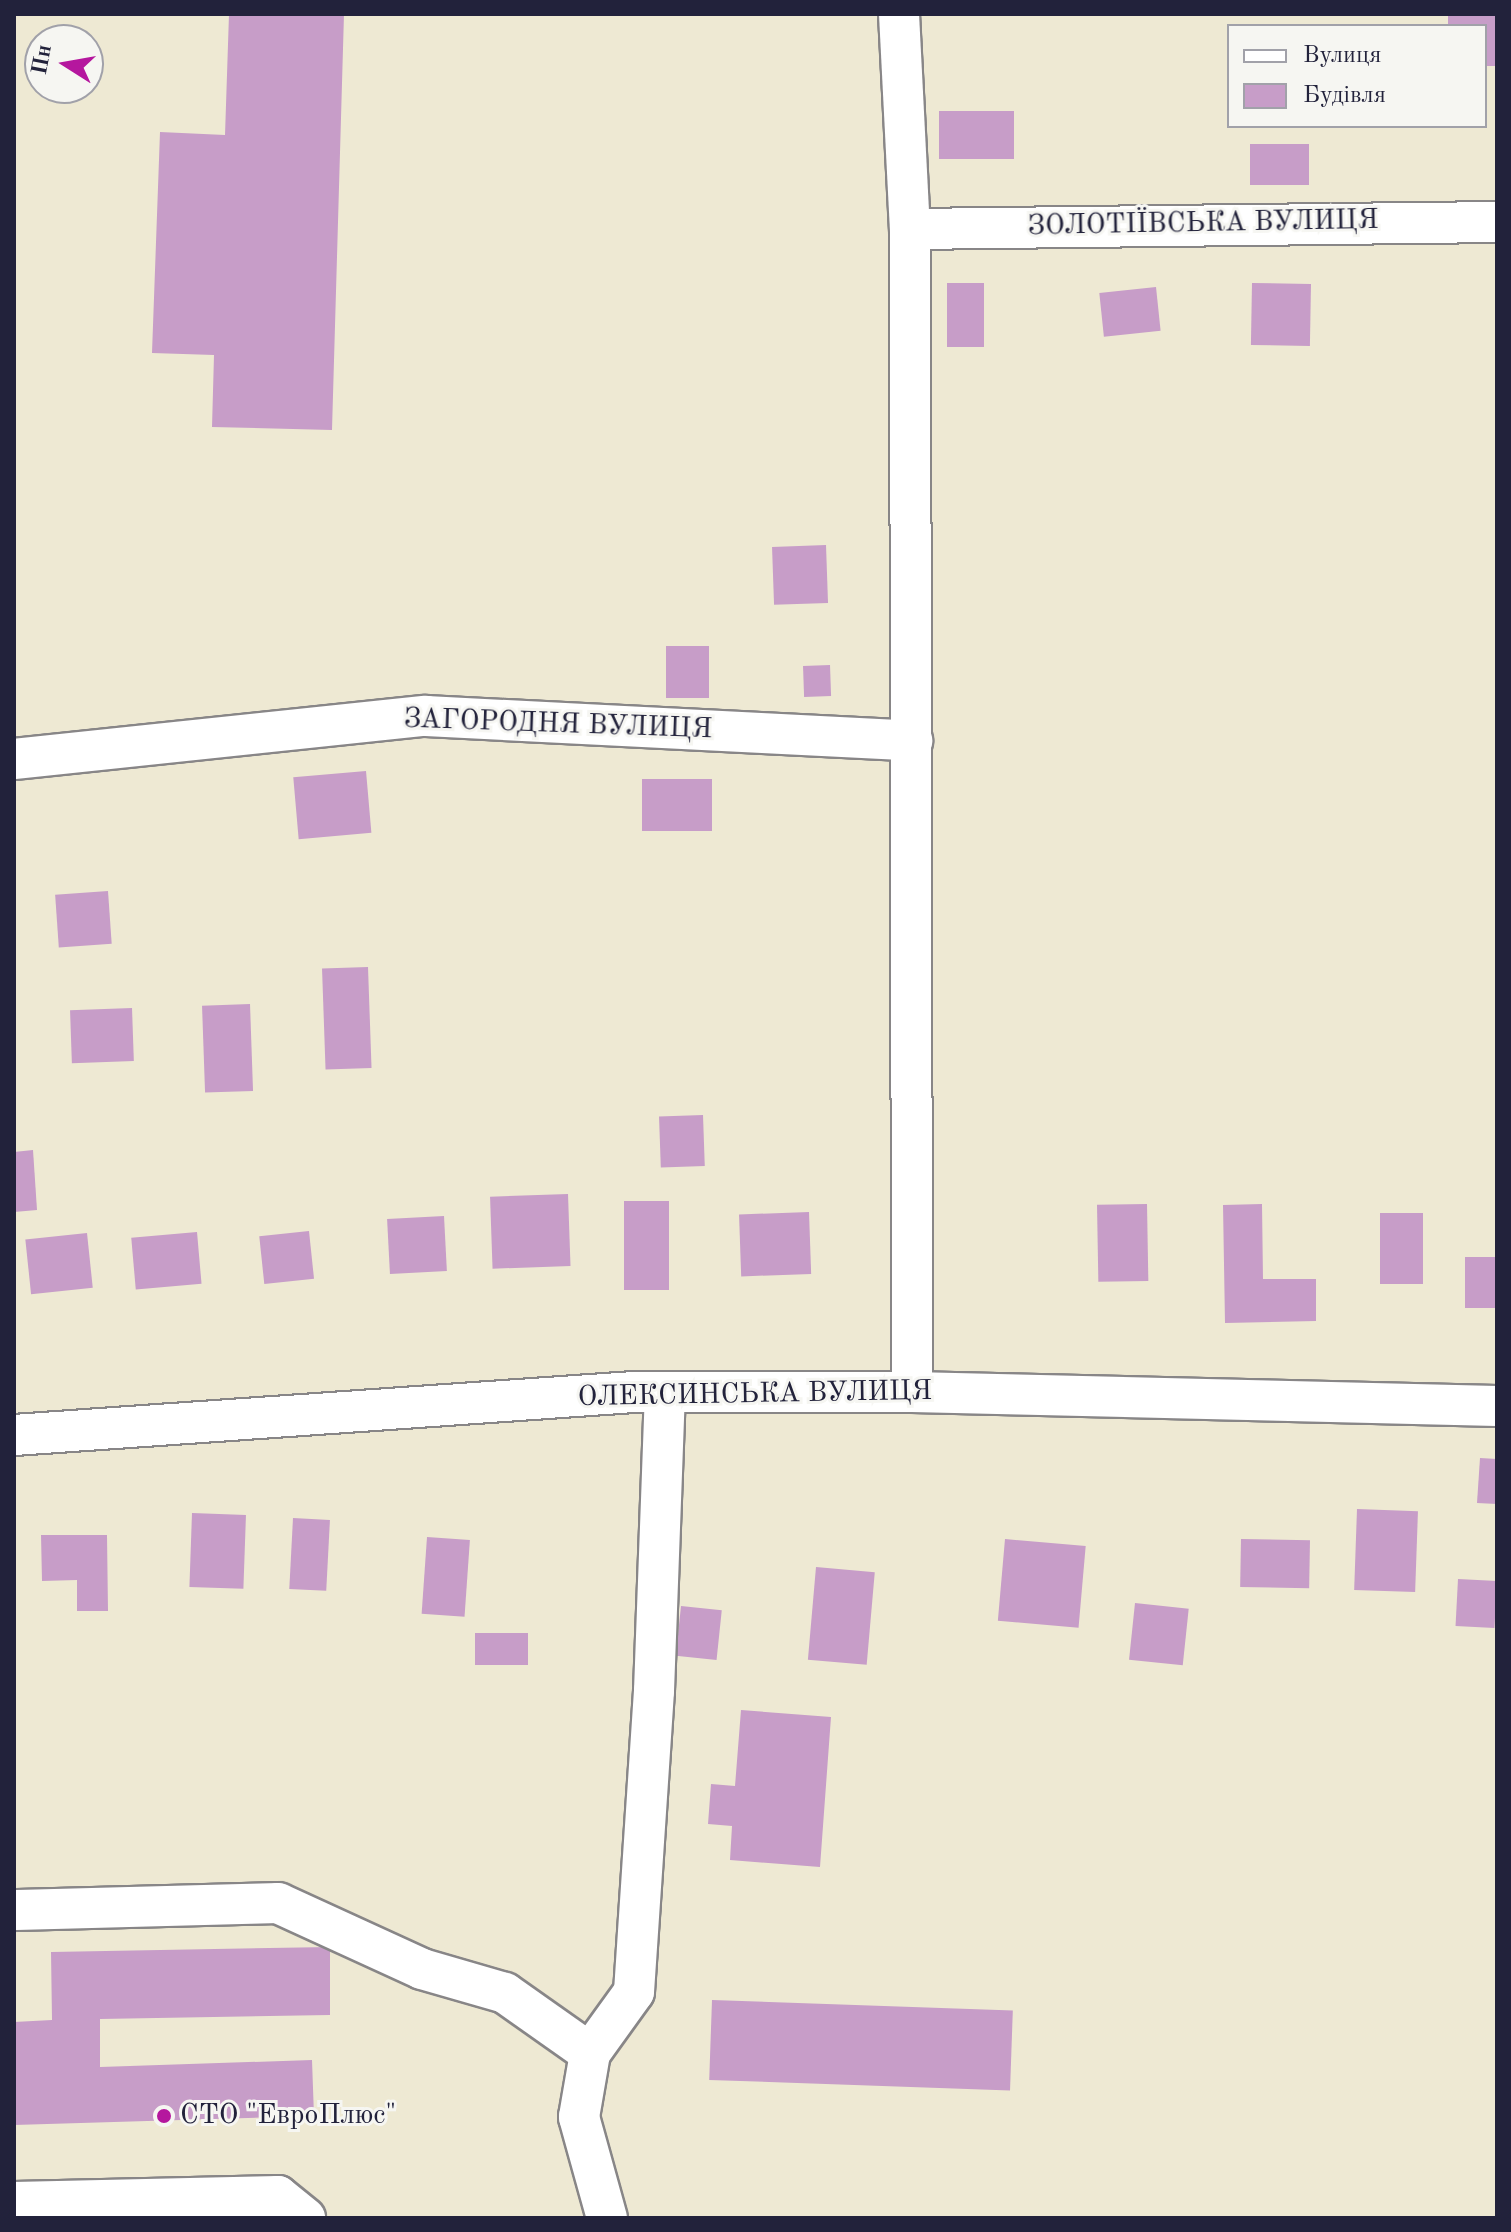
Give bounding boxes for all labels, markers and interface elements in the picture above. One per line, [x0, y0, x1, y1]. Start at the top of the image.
north arrow [24, 24, 104, 104]
legend [1227, 24, 1487, 128]
text: Пн [29, 43, 56, 77]
text: Вулиця [1303, 44, 1382, 68]
text: Будівля [1303, 84, 1386, 108]
street label: ЗОЛОТІЇВСЬКА ВУЛИЦЯ [1027, 204, 1379, 244]
street label: ЗАГОРОДНЯ ВУЛИЦЯ [403, 703, 713, 747]
street label: ОЛЕКСИНСЬКА ВУЛИЦЯ [577, 1375, 933, 1415]
place label: СТО "ЕвроПлюс" [180, 2099, 396, 2133]
marker: СТО "ЕвроПлюс" [155, 2107, 173, 2125]

